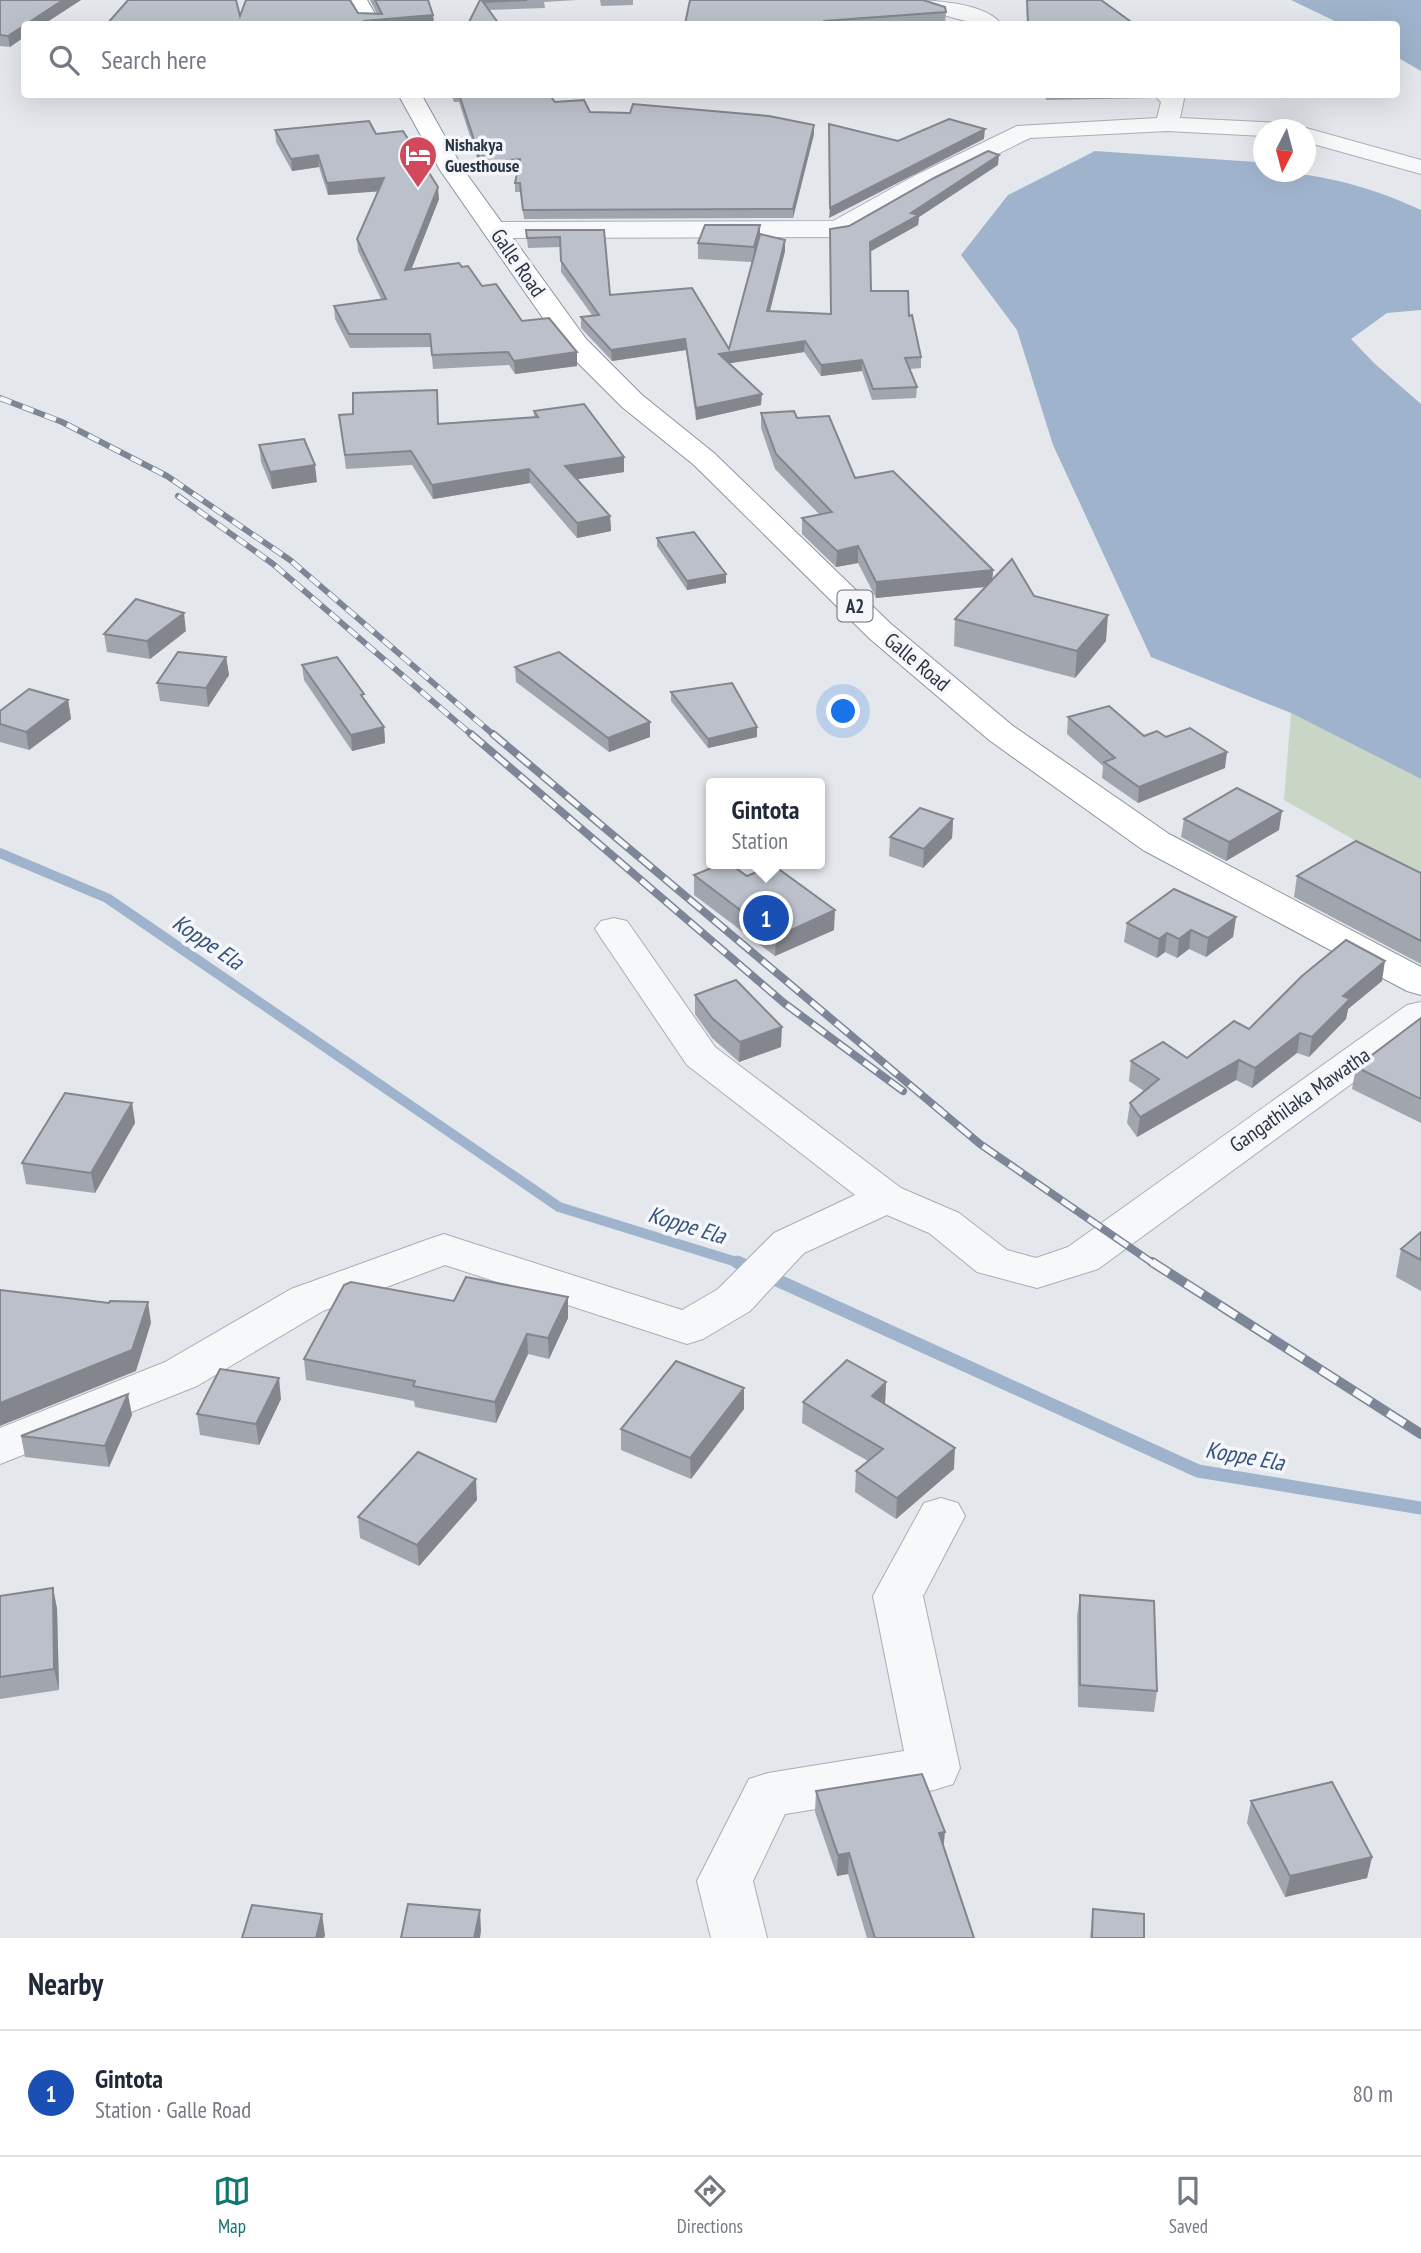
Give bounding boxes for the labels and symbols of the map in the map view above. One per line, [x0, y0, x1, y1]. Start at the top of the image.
north arrow [1253, 119, 1316, 182]
place label: Nishakya Guesthouse [445, 133, 520, 177]
hotel icon: Nishakya Guesthouse [397, 134, 439, 189]
street label: Galle Road [485, 223, 552, 302]
road number: A2 [838, 590, 872, 622]
street label: Galle Road [879, 626, 956, 697]
your location [826, 694, 860, 728]
pin: 1 [743, 892, 789, 944]
water label: Koppe Ela [167, 907, 251, 977]
street label: Gangathilaka Mawatha [1224, 1041, 1375, 1158]
water label: Koppe Ela [645, 1199, 731, 1250]
water label: Koppe Ela [1204, 1434, 1288, 1477]

